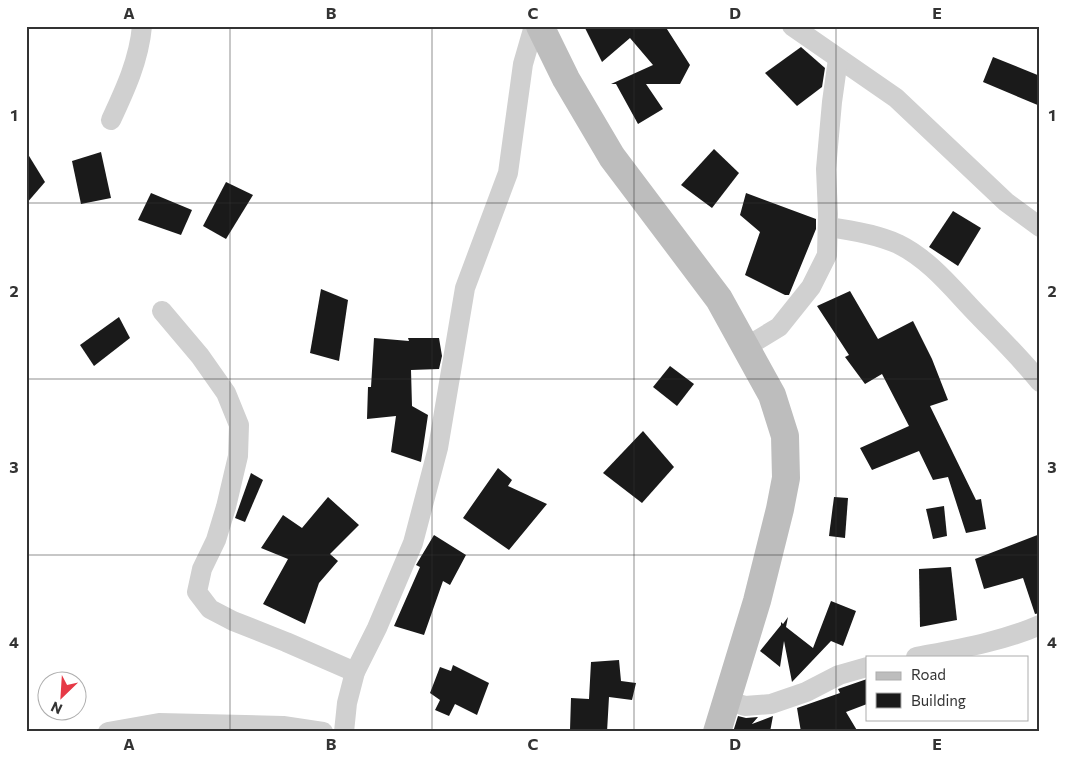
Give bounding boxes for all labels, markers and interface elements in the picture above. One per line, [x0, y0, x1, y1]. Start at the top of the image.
text: A [123, 3, 135, 22]
text: B [326, 3, 337, 22]
text: C [528, 3, 539, 22]
text: D [729, 3, 741, 22]
text: E [932, 3, 942, 22]
text: 1 [10, 105, 18, 124]
text: 1 [1048, 105, 1056, 124]
text: 2 [9, 281, 19, 300]
text: 2 [1047, 281, 1057, 300]
text: 3 [9, 457, 19, 476]
text: 3 [1047, 457, 1057, 476]
text: 4 [9, 632, 19, 651]
text: 4 [1047, 632, 1057, 651]
legend [866, 656, 1028, 720]
text: Road [911, 665, 946, 683]
north arrow [38, 670, 88, 720]
text: Building [911, 691, 966, 709]
text: N [48, 698, 65, 718]
text: A [123, 734, 135, 753]
text: B [326, 734, 337, 753]
text: C [528, 734, 539, 753]
text: D [729, 734, 741, 753]
text: E [932, 734, 942, 753]

